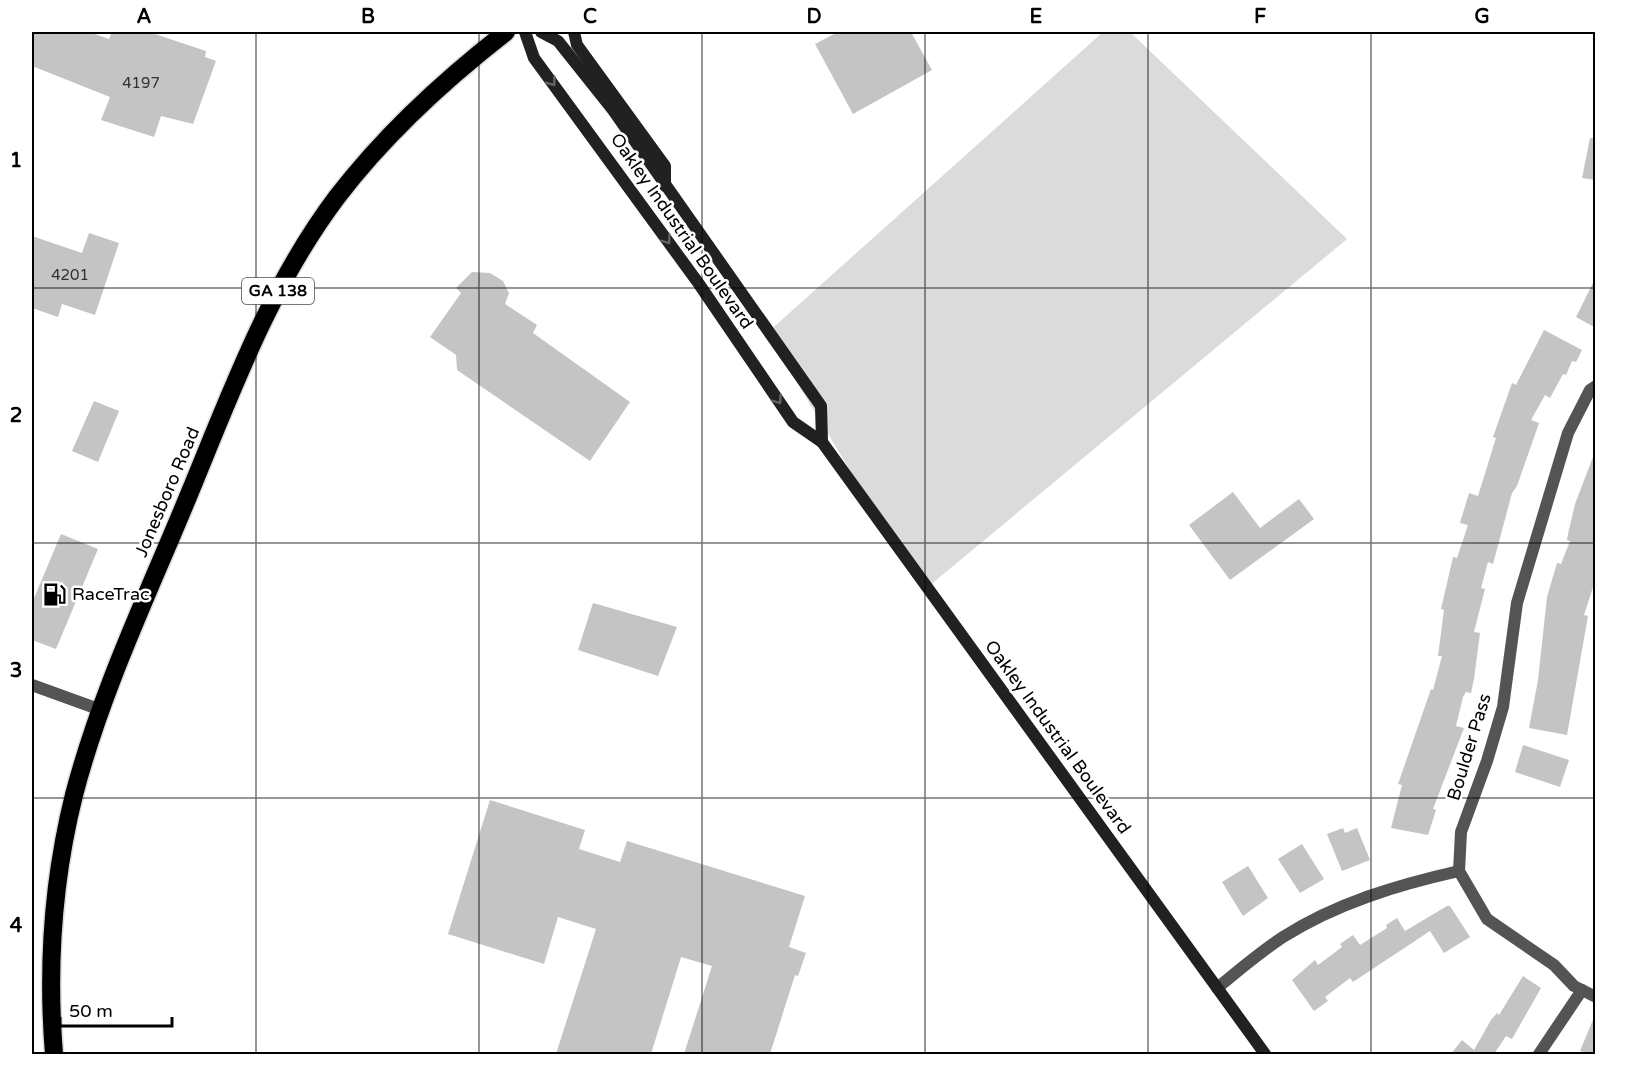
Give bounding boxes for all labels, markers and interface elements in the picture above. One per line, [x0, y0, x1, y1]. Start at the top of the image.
text: A [137, 5, 152, 29]
text: B [361, 5, 375, 29]
text: C [583, 5, 597, 29]
text: D [806, 5, 822, 29]
text: E [1030, 5, 1043, 29]
text: F [1254, 5, 1266, 29]
text: G [1474, 5, 1490, 29]
house number: 4197 [122, 74, 160, 92]
one-way arrow [545, 76, 556, 87]
street label: Oakley Industrial Boulevard [606, 129, 758, 333]
text: 1 [10, 149, 22, 173]
one-way arrow [660, 233, 671, 244]
house number: 4201 [51, 266, 89, 284]
road number: GA 138 [242, 278, 314, 304]
one-way arrow [771, 394, 783, 404]
text: 2 [10, 404, 22, 428]
street label: Jonesboro Road [130, 424, 204, 560]
fuel station icon: RaceTrac [41, 581, 67, 607]
place label: RaceTrac [72, 583, 150, 605]
street label: Oakley Industrial Boulevard [980, 636, 1136, 838]
text: 3 [10, 659, 22, 683]
street label: Boulder Pass [1442, 691, 1496, 803]
text: 4 [10, 914, 23, 938]
scale bar [60, 990, 172, 1028]
text: 50 m [69, 1000, 113, 1022]

